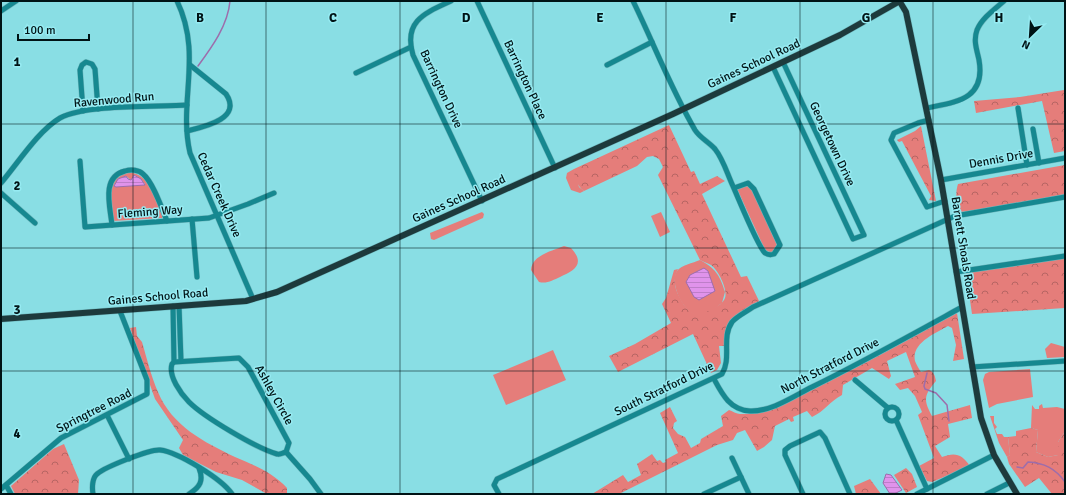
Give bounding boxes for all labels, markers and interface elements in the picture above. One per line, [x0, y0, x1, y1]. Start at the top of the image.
text: B [196, 10, 204, 26]
text: C [329, 10, 337, 26]
text: D [462, 10, 471, 26]
text: E [596, 10, 604, 26]
text: F [730, 10, 737, 26]
text: G [862, 10, 870, 26]
text: H [995, 10, 1003, 26]
scale bar [18, 16, 89, 42]
north arrow [1010, 16, 1050, 56]
text: 100 m [24, 23, 56, 38]
street label: Gaines School Road [705, 36, 803, 92]
text: N [1020, 37, 1032, 52]
street label: Barrington Place [500, 38, 550, 122]
street label: Barrington Drive [416, 47, 466, 131]
text: 1 [13, 54, 21, 70]
street label: Ravenwood Run [73, 89, 155, 111]
street label: Georgetown Drive [806, 99, 858, 189]
street label: Dennis Drive [968, 146, 1034, 172]
street label: Cedar Creek Drive [194, 150, 244, 240]
street label: Gaines School Road [410, 172, 508, 226]
text: 2 [13, 178, 21, 194]
street label: Barnett Shoals Road [947, 195, 979, 301]
street label: Fleming Way [117, 202, 183, 222]
street label: Gaines School Road [107, 285, 209, 309]
text: 3 [13, 302, 21, 318]
street label: North Stratford Drive [778, 335, 882, 397]
street label: South Stratford Drive [612, 358, 716, 420]
street label: Ashley Circle [251, 362, 297, 428]
street label: Springtree Road [54, 386, 134, 436]
text: 4 [13, 426, 21, 442]

